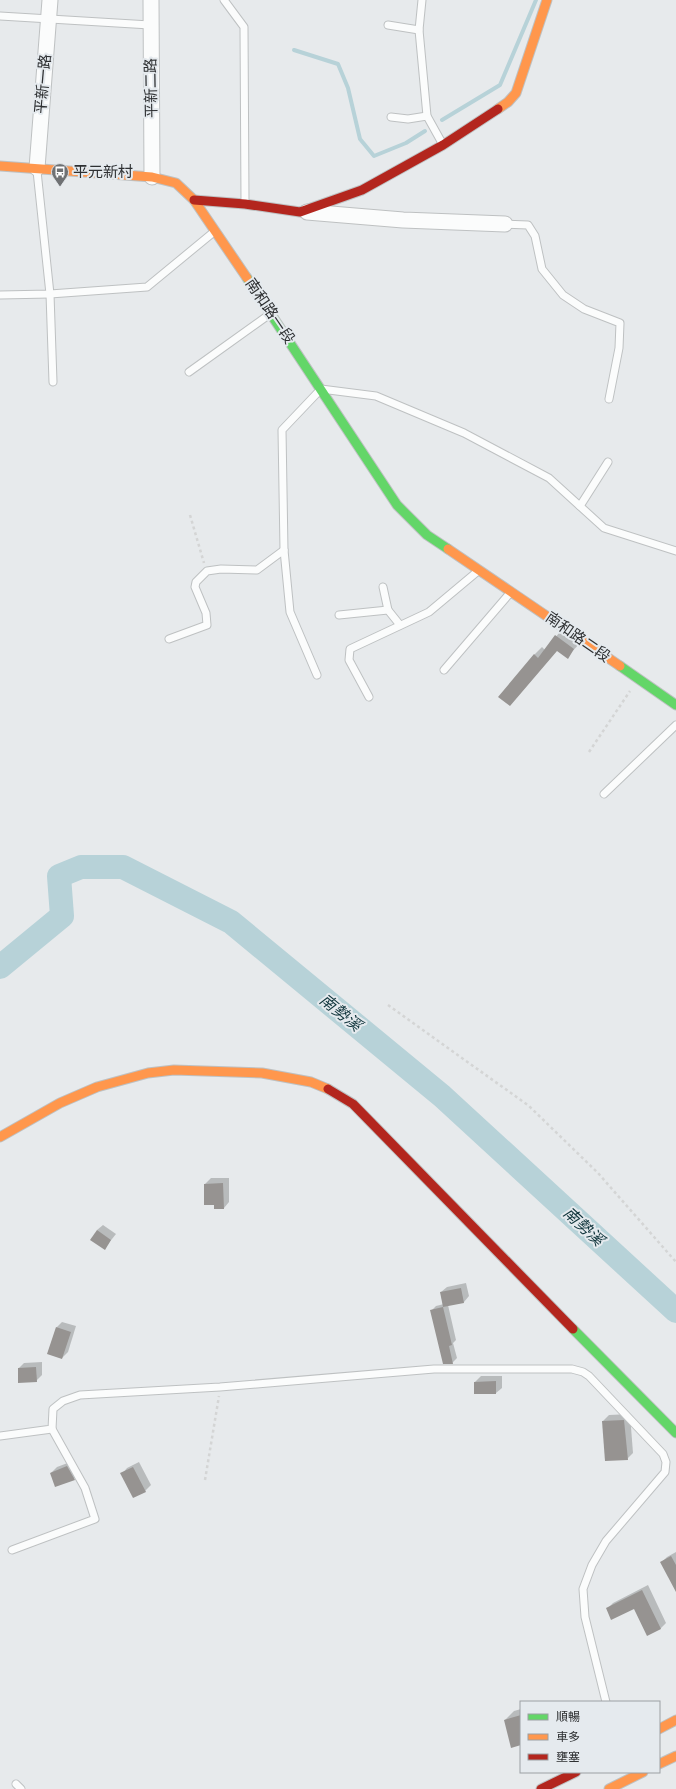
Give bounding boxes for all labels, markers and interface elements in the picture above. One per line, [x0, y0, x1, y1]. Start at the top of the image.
street label: 平新一路 [32, 53, 54, 115]
street label: 平新二路 [142, 58, 160, 118]
bus stop icon: 平元新村 [50, 162, 70, 187]
place label: 平元新村 [73, 163, 133, 180]
street label: 南和路一段 [242, 275, 298, 347]
street label: 南和路二段 [543, 609, 613, 665]
water label: 南勢溪 [317, 991, 366, 1035]
water label: 南勢溪 [560, 1204, 608, 1250]
legend [520, 1701, 660, 1773]
text: 順暢 [556, 1711, 580, 1723]
text: 車多 [556, 1730, 580, 1743]
text: 壅塞 [556, 1750, 580, 1763]

